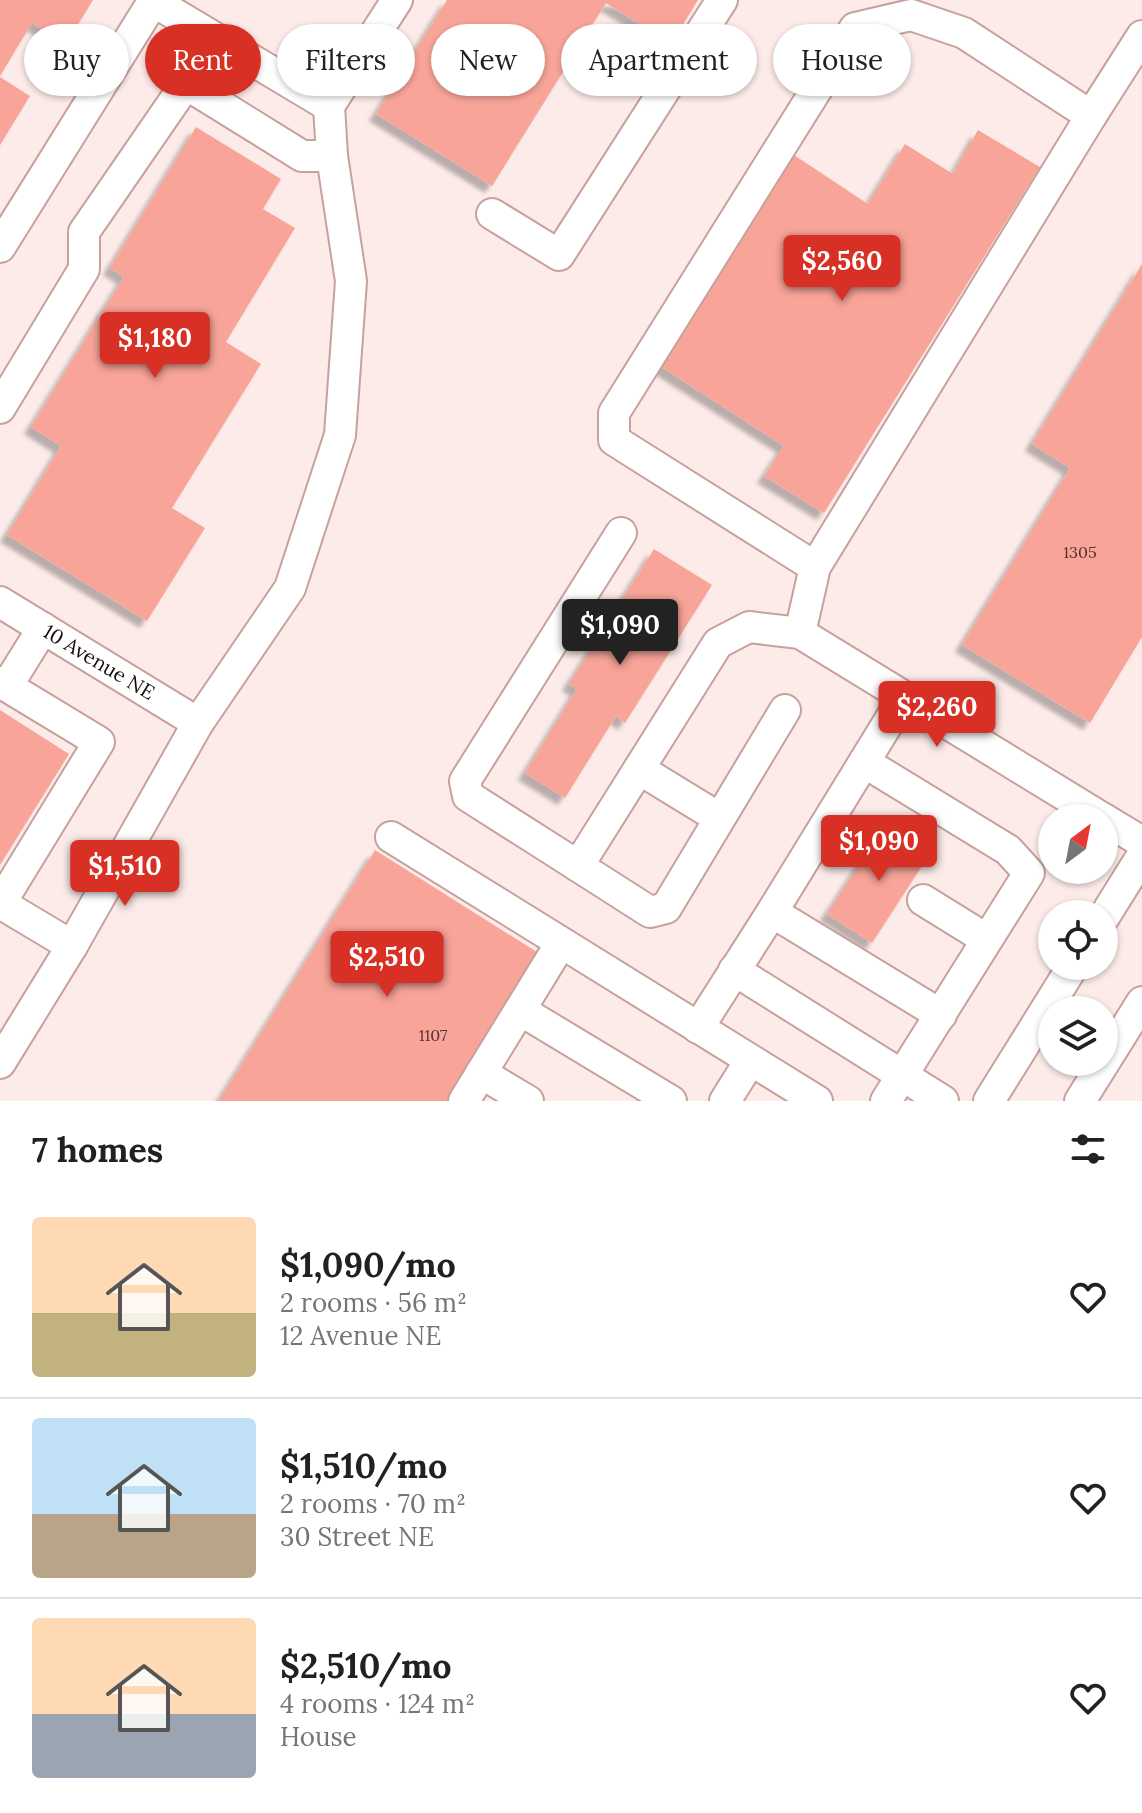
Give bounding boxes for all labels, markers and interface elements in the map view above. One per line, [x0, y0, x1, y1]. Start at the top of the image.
chip: Buy [24, 24, 129, 96]
chip: Rent [145, 24, 261, 96]
chip: Filters [277, 24, 415, 96]
chip: New [431, 24, 545, 96]
chip: Apartment [561, 24, 757, 96]
chip: House [773, 24, 911, 96]
pin: $2,560 [777, 235, 907, 303]
text: $2,560 [801, 244, 883, 277]
pin: $1,180 [90, 312, 220, 380]
text: $1,180 [118, 321, 192, 354]
house number: 1305 [1063, 542, 1097, 562]
pin: $1,090 [555, 599, 685, 667]
text: $1,090 [580, 608, 660, 641]
street label: 10 Avenue NE [39, 618, 160, 705]
pin: $2,260 [872, 681, 1002, 749]
text: $2,260 [897, 690, 978, 723]
north arrow [1038, 804, 1118, 884]
map controls [1038, 804, 1118, 1076]
pin: $1,090 [814, 815, 944, 883]
text: $1,090 [839, 824, 919, 857]
pin: $1,510 [60, 840, 190, 908]
text: $1,510 [88, 849, 162, 882]
button: locate [1038, 900, 1118, 980]
pin: $2,510 [322, 931, 452, 999]
text: $2,510 [349, 940, 425, 973]
button: layers [1038, 996, 1118, 1076]
house number: 1107 [419, 1025, 448, 1045]
icon: filters [1066, 1127, 1110, 1171]
text: 7 homes [32, 1128, 163, 1171]
text: $1,090/mo [280, 1243, 456, 1286]
icon: home [96, 1249, 192, 1345]
icon: heart [1066, 1275, 1110, 1319]
text: 2 rooms · 56 m² [280, 1286, 467, 1319]
text: 12 Avenue NE [280, 1319, 441, 1352]
text: $1,510/mo [280, 1444, 447, 1487]
icon: home [96, 1450, 192, 1546]
icon: heart [1066, 1476, 1110, 1520]
text: 2 rooms · 70 m² [280, 1487, 466, 1520]
text: 30 Street NE [280, 1520, 434, 1553]
text: $2,510/mo [280, 1644, 452, 1687]
icon: home [96, 1650, 192, 1746]
icon: heart [1066, 1676, 1110, 1720]
text: 4 rooms · 124 m² [280, 1687, 475, 1720]
text: House [280, 1720, 357, 1753]

